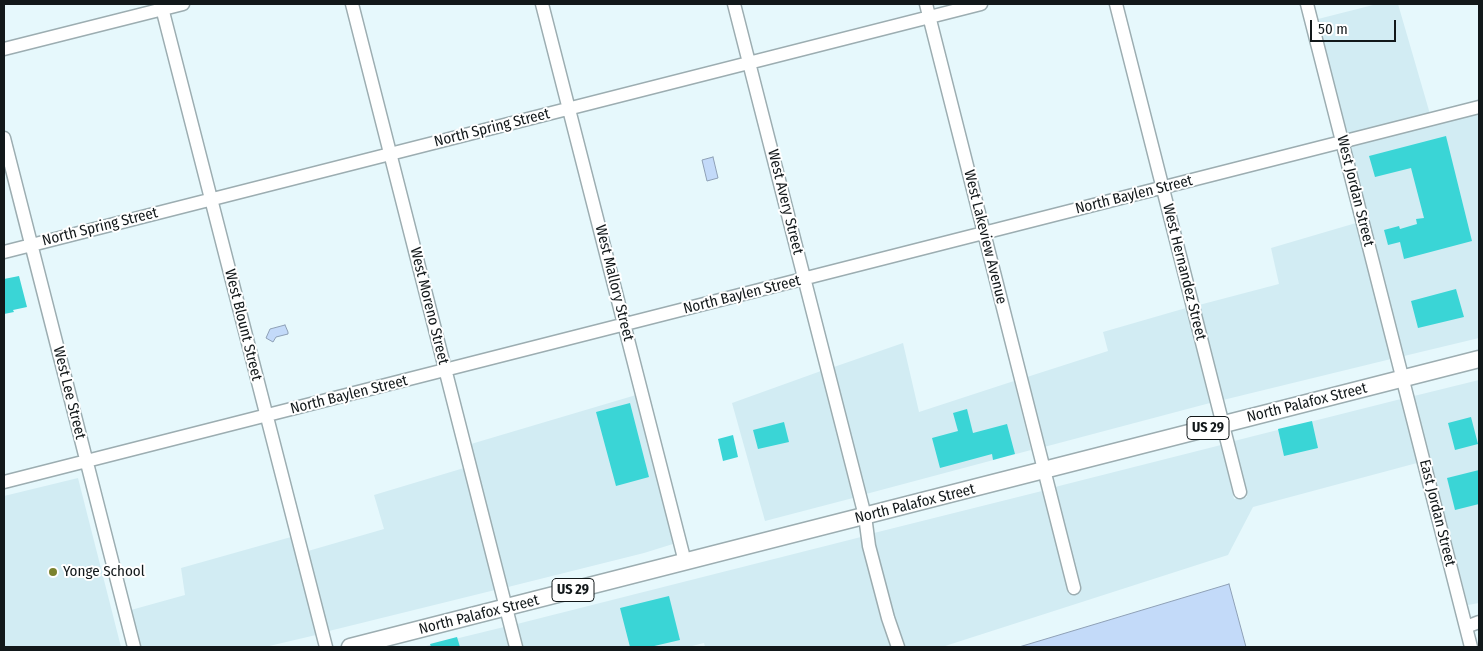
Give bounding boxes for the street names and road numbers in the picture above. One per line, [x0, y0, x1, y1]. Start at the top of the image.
street label: North Spring Street [432, 105, 552, 151]
street label: West Jordan Street [1332, 134, 1378, 248]
street label: West Avery Street [763, 148, 807, 256]
street label: West Lakeview Avenue [960, 168, 1010, 306]
street label: North Baylen Street [1074, 172, 1194, 218]
street label: West Hernandez Street [1158, 202, 1210, 342]
street label: North Spring Street [40, 204, 160, 250]
street label: West Mallory Street [591, 223, 637, 343]
street label: West Moreno Street [406, 245, 452, 367]
street label: West Blount Street [220, 267, 266, 383]
street label: North Baylen Street [682, 272, 802, 318]
street label: West Lee Street [49, 345, 89, 441]
street label: North Baylen Street [289, 372, 409, 418]
street label: North Palafox Street [1245, 379, 1369, 427]
road number: US 29 [1187, 416, 1229, 439]
street label: East Jordan Street [1415, 458, 1459, 568]
street label: North Palafox Street [853, 480, 977, 528]
road number: US 29 [552, 578, 594, 602]
street label: North Palafox Street [417, 591, 541, 639]

